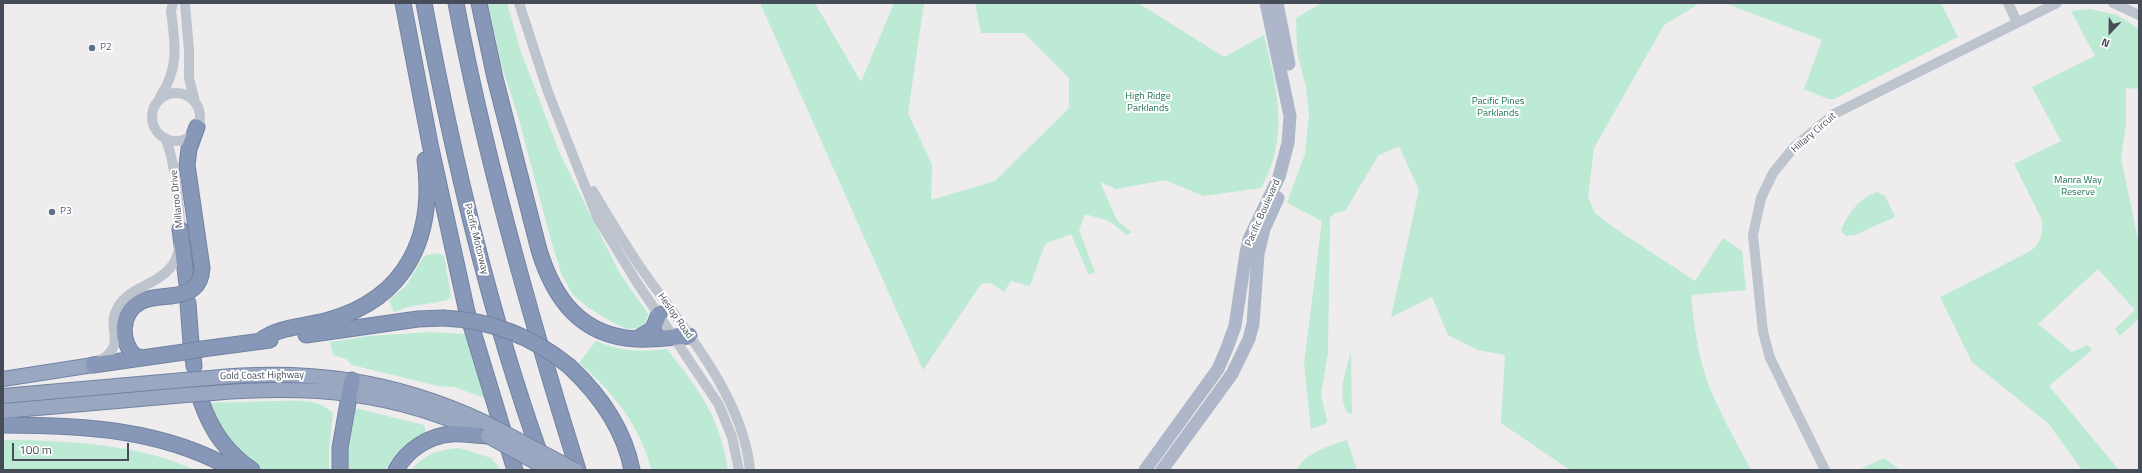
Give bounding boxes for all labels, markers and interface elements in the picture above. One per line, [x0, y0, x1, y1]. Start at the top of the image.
north arrow [2090, 12, 2130, 52]
text: N [2099, 34, 2112, 52]
place label: P2 [100, 42, 112, 54]
marker: P2 [87, 43, 97, 53]
park label: High Ridge Parklands [1125, 91, 1171, 114]
park label: Pacific Pines Parklands [1472, 96, 1524, 120]
street label: Hillary Circuit [1789, 110, 1839, 156]
street label: Millaroo Drive [168, 169, 186, 229]
park label: Manra Way Reserve [2054, 175, 2102, 198]
street label: Pacific Boulevard [1243, 178, 1283, 248]
street label: Pacific Motorway [461, 202, 491, 276]
place label: P3 [60, 206, 72, 218]
marker: P3 [47, 207, 57, 217]
street label: Heslop Road [655, 291, 695, 341]
street label: Gold Coast Highway [220, 369, 304, 383]
scale bar [14, 435, 131, 461]
text: 100 m [19, 440, 52, 459]

